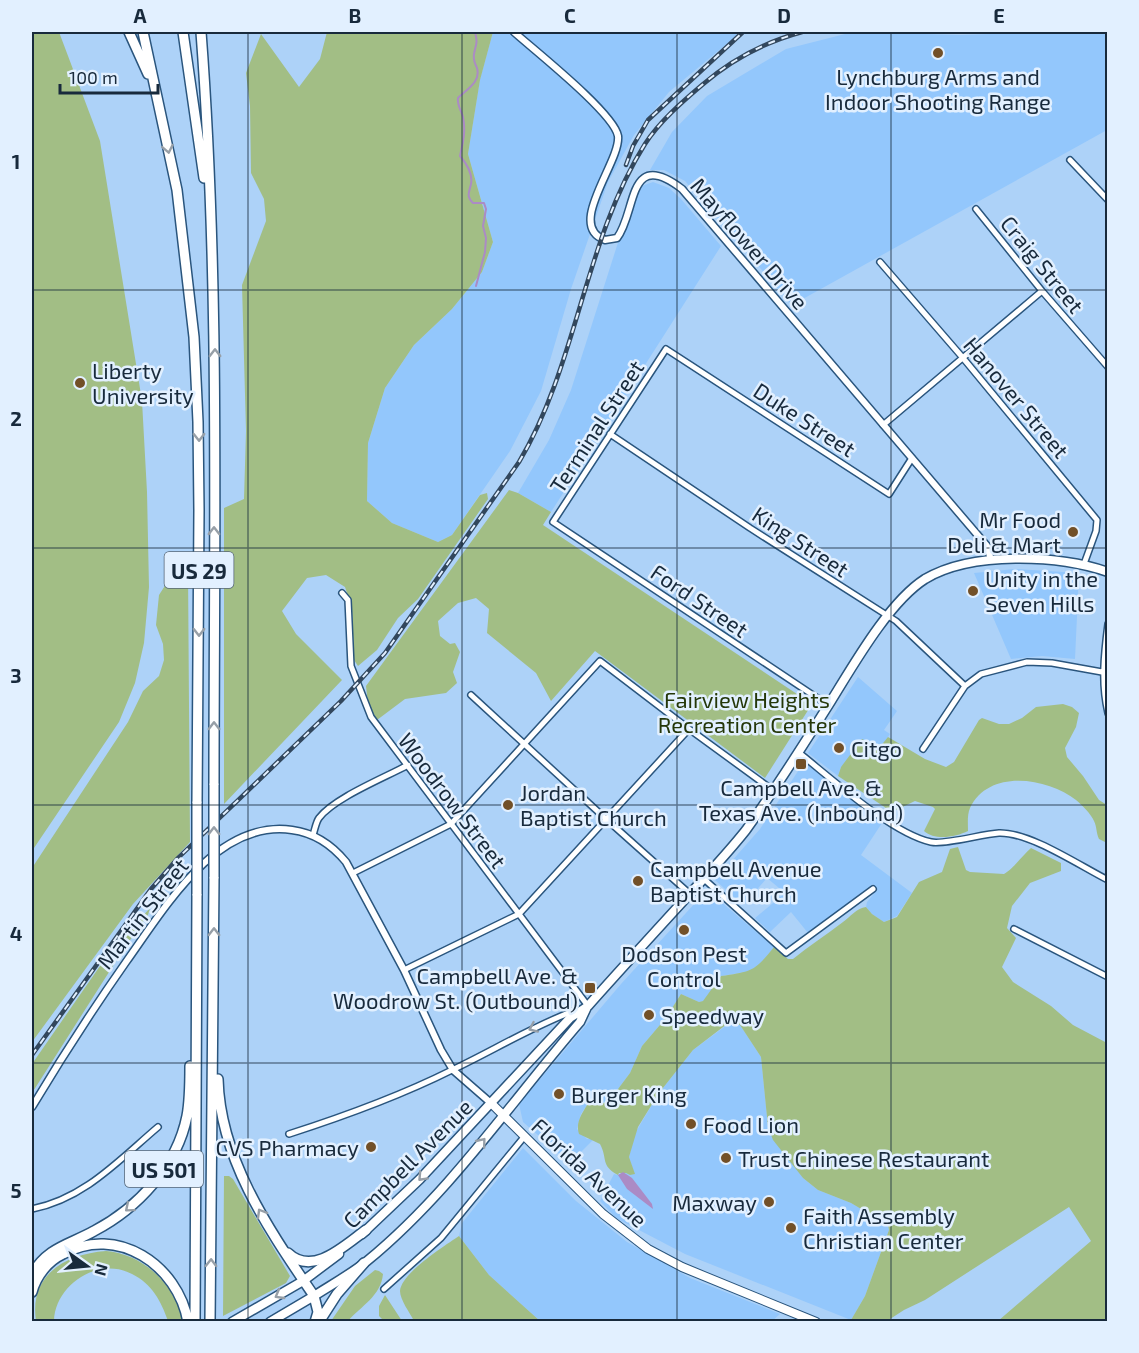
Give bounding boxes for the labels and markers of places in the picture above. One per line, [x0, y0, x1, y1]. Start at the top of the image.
marker: Lynchburg Arms and Indoor Shooting Range [931, 46, 945, 60]
place label: Lynchburg Arms and Indoor Shooting Range [825, 63, 1051, 114]
place label: Liberty University [92, 357, 194, 408]
marker: Liberty University [73, 376, 87, 390]
place label: Mr Food Deli & Mart [947, 506, 1061, 557]
marker: Mr Food Deli & Mart [1066, 525, 1080, 539]
place label: Unity in the Seven Hills [985, 565, 1098, 616]
marker: Unity in the Seven Hills [966, 584, 980, 598]
place label: Citgo [851, 735, 902, 761]
marker: Citgo [832, 741, 846, 755]
marker: Campbell Ave. & Texas Ave. (Inbound) [794, 757, 808, 771]
place label: Campbell Ave. & Texas Ave. (Inbound) [699, 774, 903, 825]
place label: Jordan Baptist Church [520, 779, 667, 830]
marker: Jordan Baptist Church [501, 798, 515, 812]
place label: Campbell Avenue Baptist Church [650, 855, 822, 906]
marker: Campbell Avenue Baptist Church [631, 874, 645, 888]
marker: Dodson Pest Control [677, 923, 691, 937]
place label: Dodson Pest Control [621, 940, 747, 991]
place label: Campbell Ave. & Woodrow St. (Outbound) [333, 962, 578, 1013]
marker: Campbell Ave. & Woodrow St. (Outbound) [583, 981, 597, 995]
place label: Speedway [661, 1002, 764, 1028]
marker: Speedway [642, 1008, 656, 1022]
place label: Burger King [571, 1081, 687, 1107]
marker: Burger King [552, 1087, 566, 1101]
place label: Food Lion [703, 1111, 799, 1137]
marker: Food Lion [684, 1117, 698, 1131]
place label: CVS Pharmacy [215, 1134, 359, 1160]
marker: CVS Pharmacy [364, 1140, 378, 1154]
place label: Trust Chinese Restaurant [738, 1145, 989, 1171]
marker: Trust Chinese Restaurant [719, 1151, 733, 1165]
place label: Maxway [672, 1189, 757, 1215]
marker: Maxway [762, 1195, 776, 1209]
place label: Faith Assembly Christian Center [803, 1202, 964, 1253]
marker: Faith Assembly Christian Center [784, 1221, 798, 1235]

